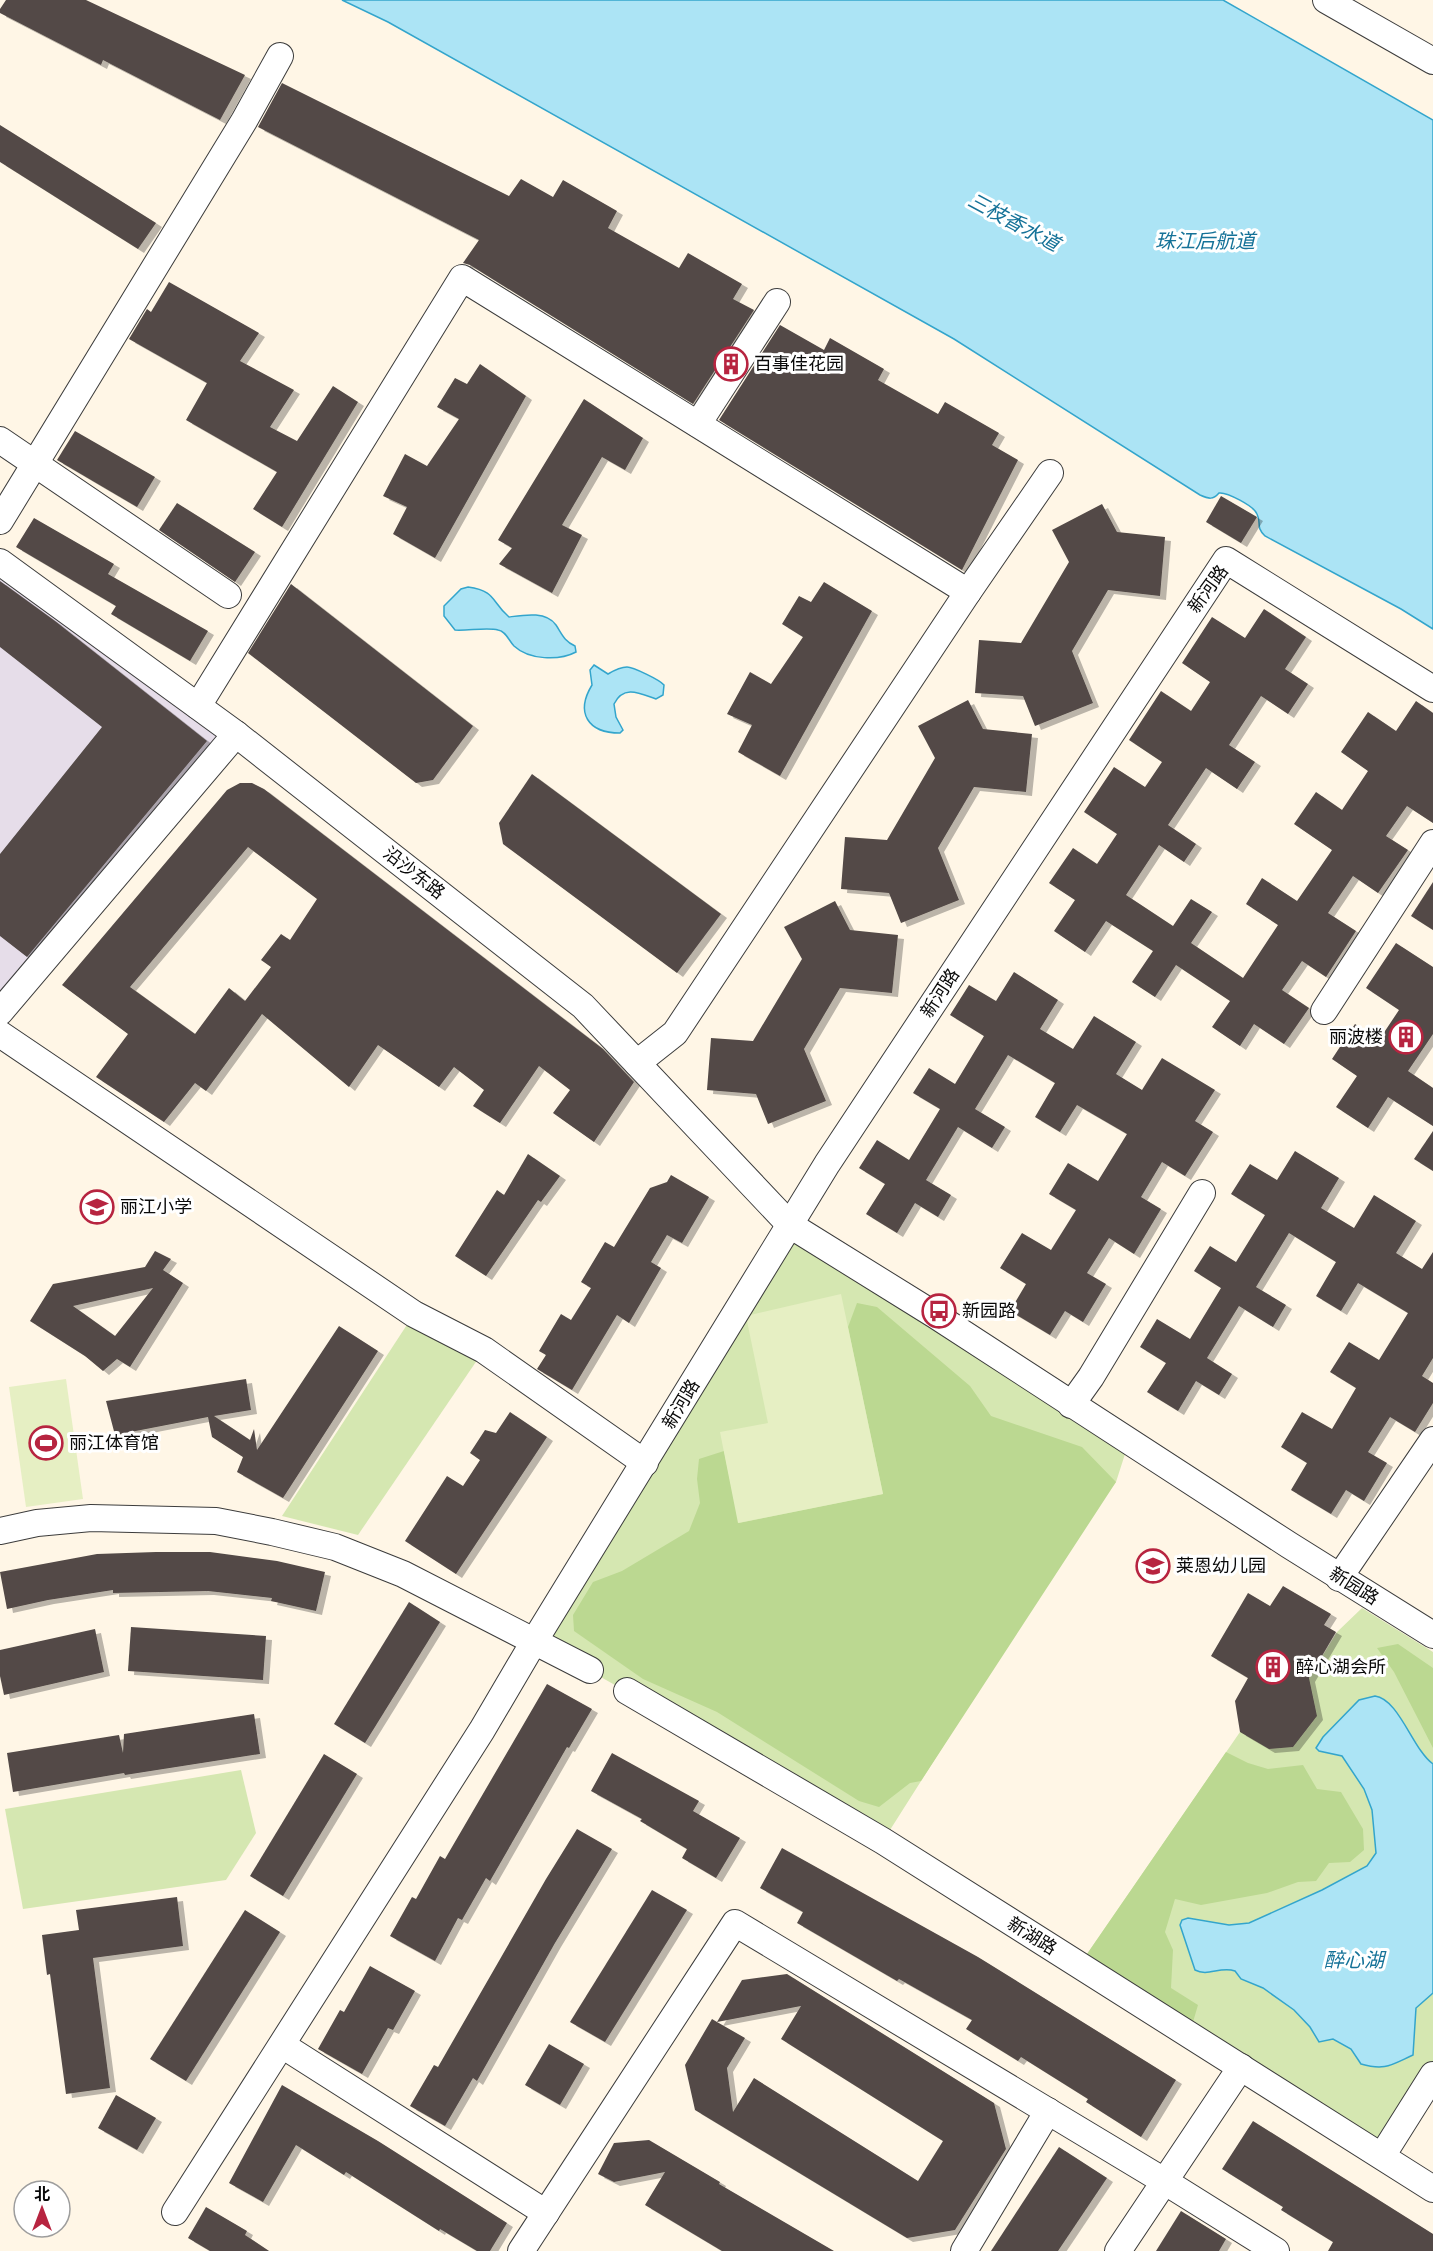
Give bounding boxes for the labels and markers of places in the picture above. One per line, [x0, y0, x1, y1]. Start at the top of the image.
building icon: 百事佳花园 [713, 346, 749, 382]
place label: 百事佳花园 [754, 354, 844, 374]
building icon: 丽波楼 [1388, 1019, 1424, 1055]
place label: 丽波楼 [1329, 1027, 1383, 1047]
school or university icon: 丽江小学 [79, 1189, 115, 1225]
place label: 丽江小学 [120, 1197, 192, 1217]
bus stop icon: 新园路 [921, 1293, 957, 1329]
place label: 新园路 [962, 1301, 1016, 1321]
sports icon: 丽江体育馆 [28, 1425, 64, 1461]
place label: 丽江体育馆 [69, 1433, 159, 1453]
school or university icon: 莱恩幼儿园 [1135, 1548, 1171, 1584]
place label: 莱恩幼儿园 [1176, 1556, 1266, 1576]
building icon: 醉心湖会所 [1255, 1649, 1291, 1685]
place label: 醉心湖会所 [1296, 1657, 1386, 1677]

